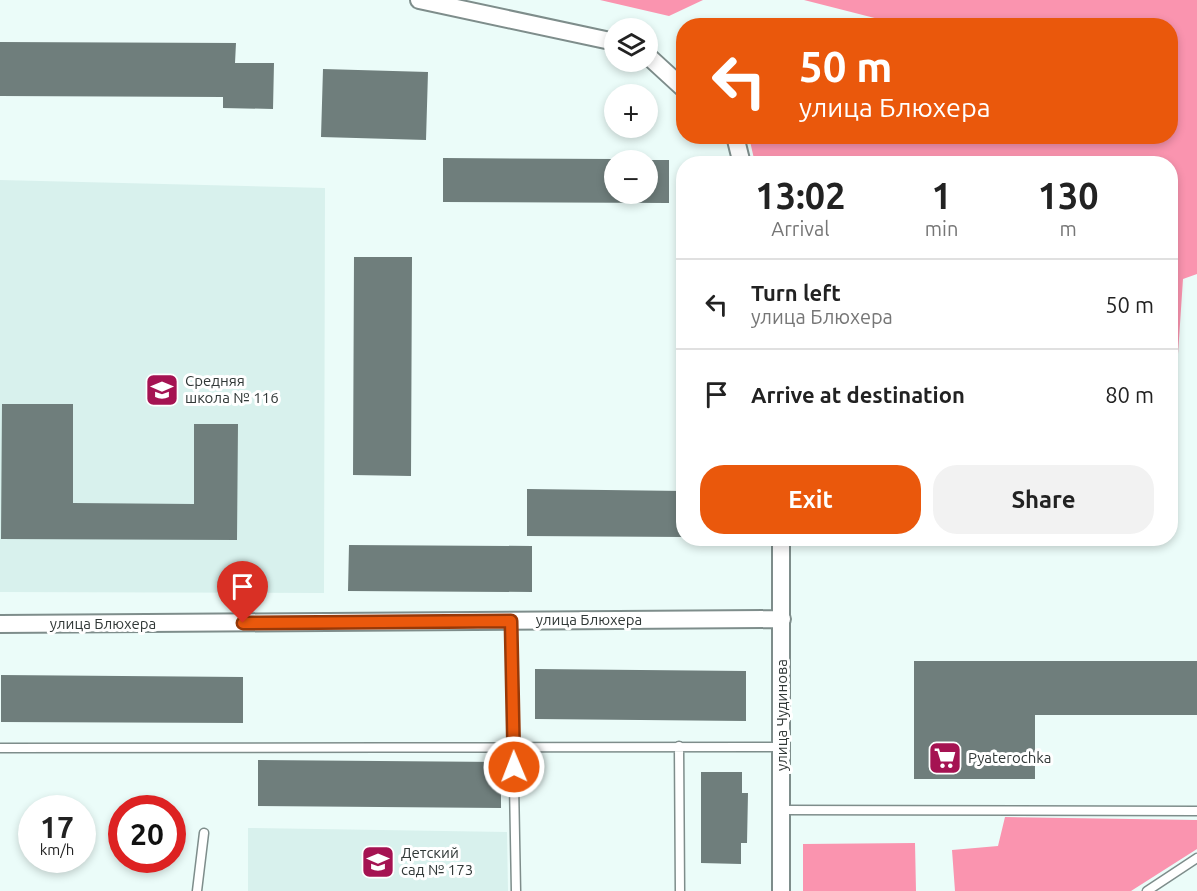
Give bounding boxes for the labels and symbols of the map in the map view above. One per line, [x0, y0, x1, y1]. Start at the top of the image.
school or university icon: Средняя школа № 116 [144, 372, 180, 408]
place label: Средняя школа № 116 [185, 372, 279, 406]
pin [217, 561, 268, 623]
street label: улица Блюхера [536, 611, 642, 628]
street label: улица Блюхера [50, 615, 156, 632]
street label: улица Чудинова [773, 659, 790, 771]
position arrow [482, 735, 546, 799]
supermarket icon: Pyaterochka [927, 740, 963, 776]
place label: Pyaterochka [968, 749, 1051, 766]
speed limit sign: 20 [108, 795, 186, 873]
school or university icon: Детский сад № 173 [360, 844, 396, 880]
place label: Детский сад № 173 [401, 844, 473, 878]

